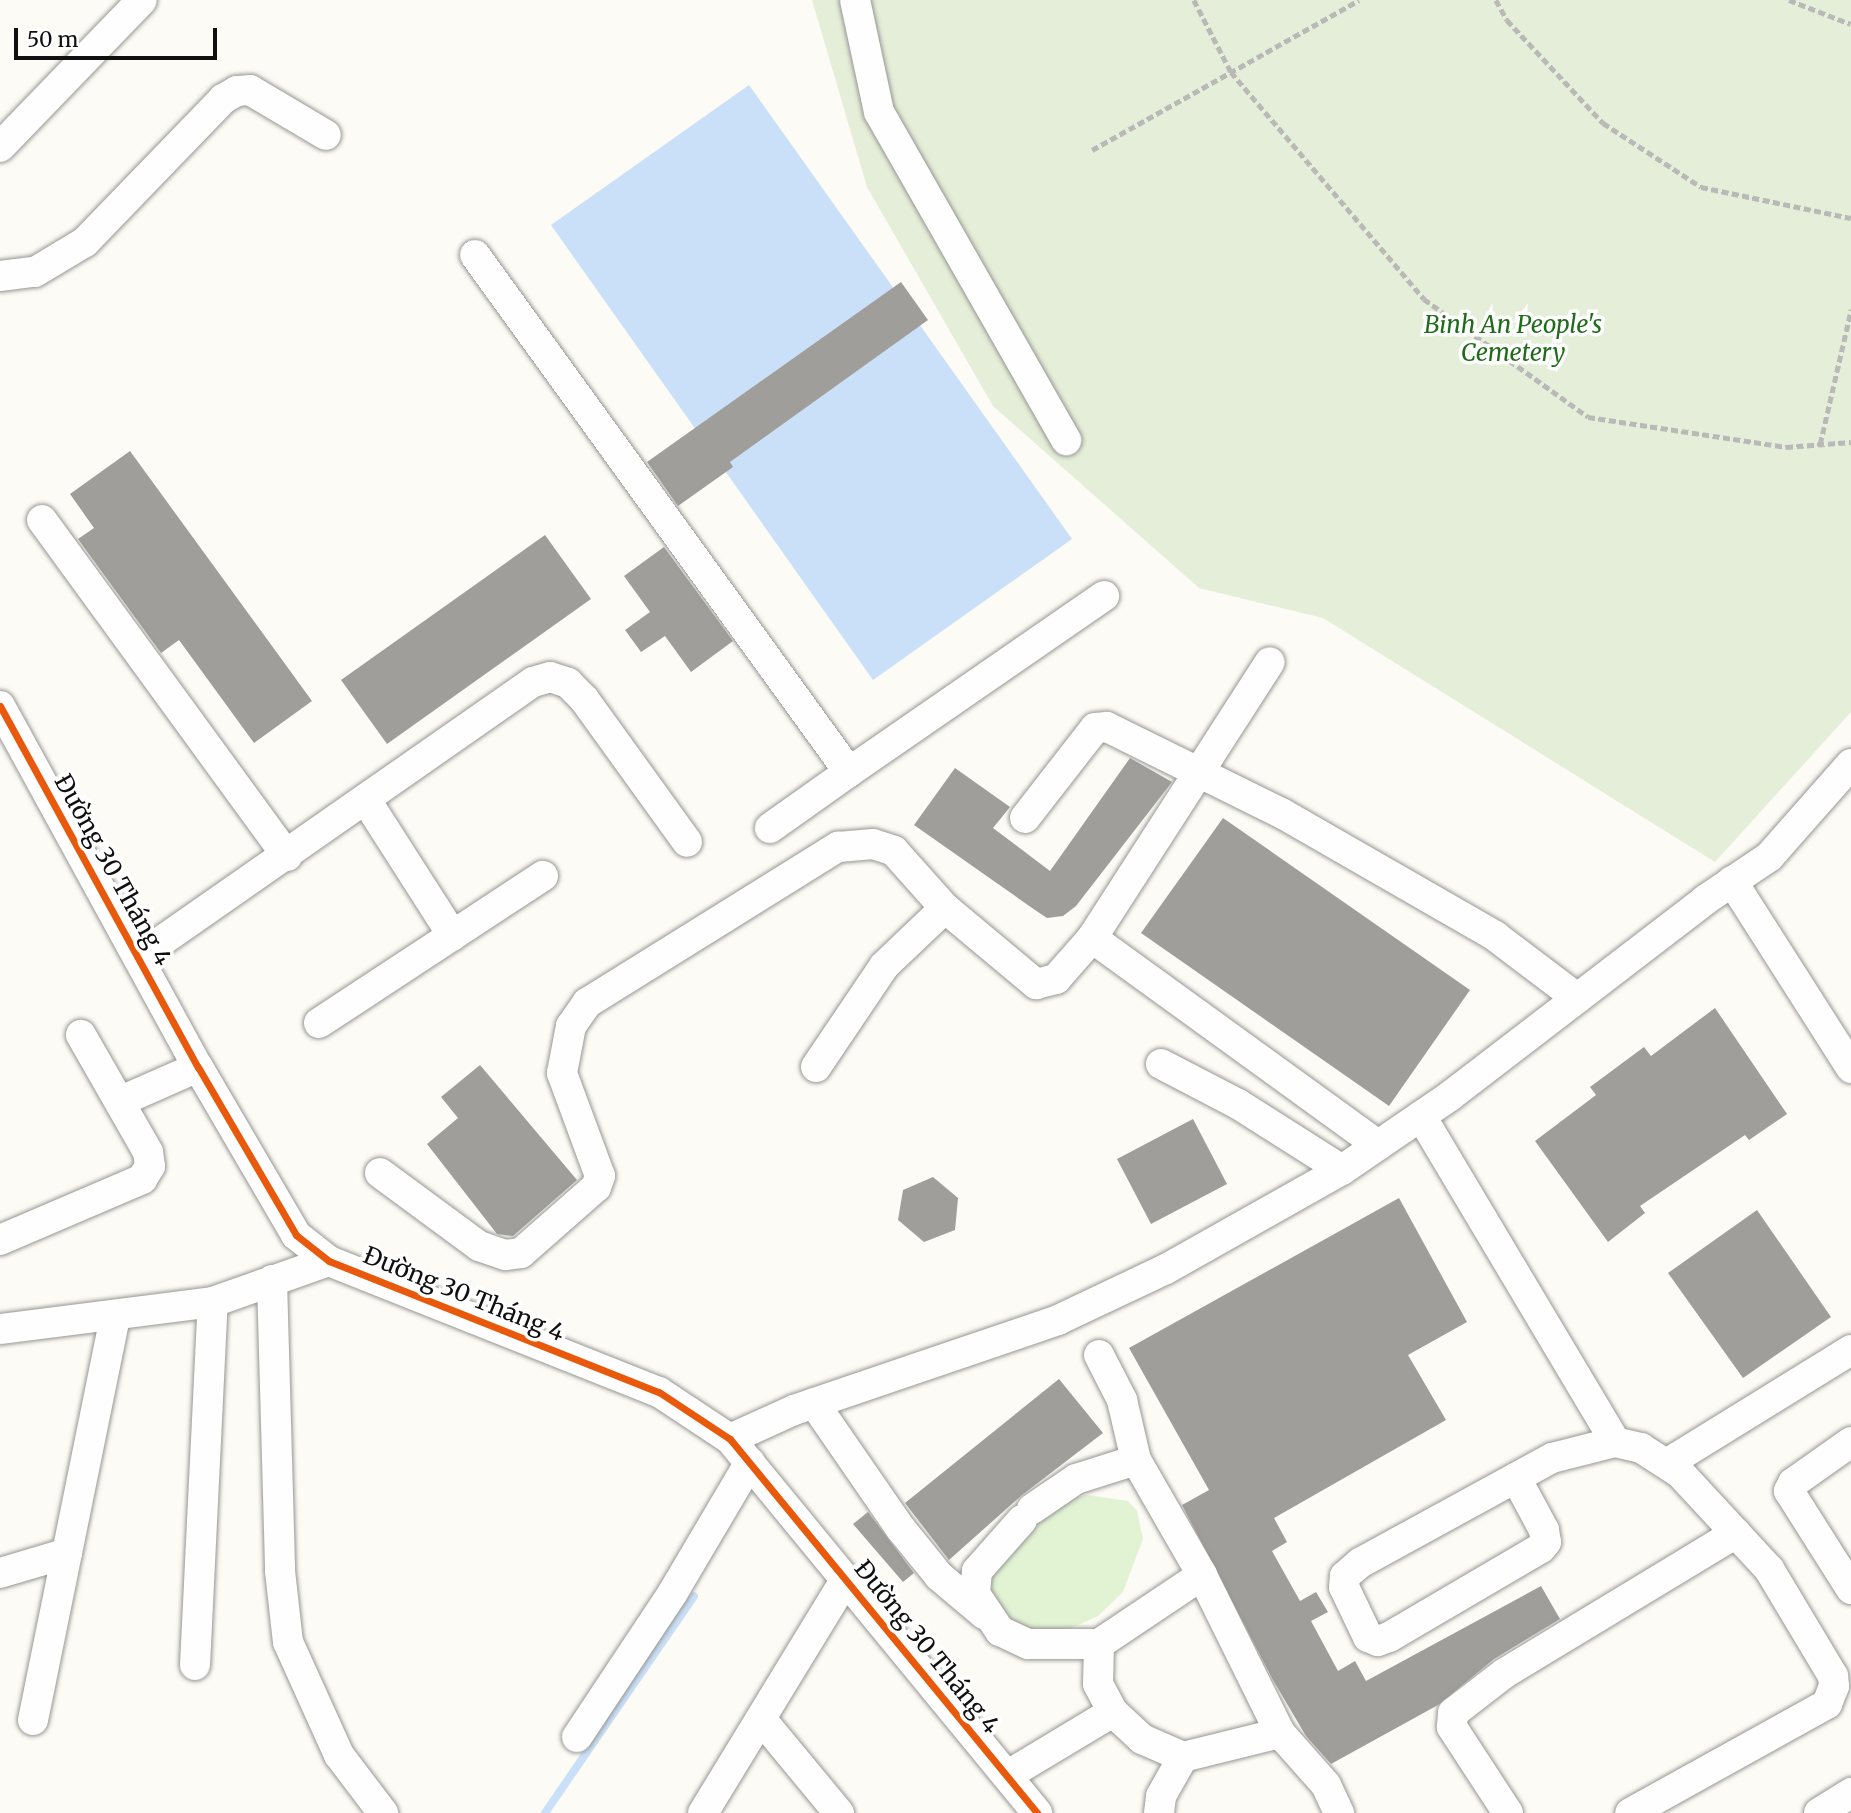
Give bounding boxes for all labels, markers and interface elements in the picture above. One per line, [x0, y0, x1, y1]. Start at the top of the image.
scale bar [18, 14, 220, 58]
text: 50 m [27, 26, 78, 53]
park label: Binh An People's Cemetery [1424, 311, 1602, 367]
street label: Đường 30 Tháng 4 [48, 769, 178, 971]
street label: Đường 30 Tháng 4 [359, 1240, 569, 1348]
street label: Đường 30 Tháng 4 [848, 1555, 1006, 1739]

